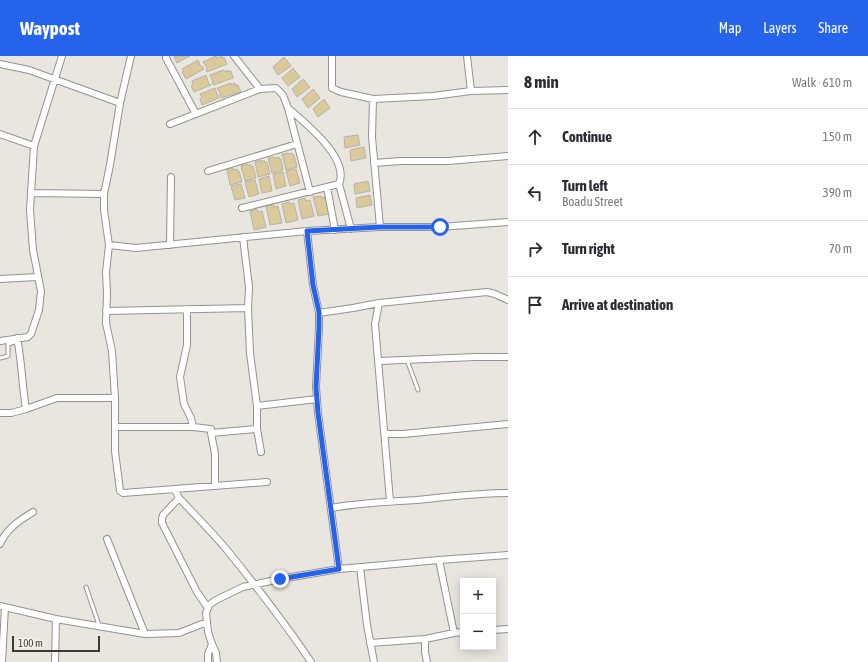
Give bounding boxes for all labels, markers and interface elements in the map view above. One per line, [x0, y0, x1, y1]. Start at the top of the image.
text: Waypost [20, 17, 80, 39]
text: Map [719, 20, 741, 36]
text: Layers [763, 20, 796, 36]
text: Share [818, 20, 848, 36]
text: 8 min [524, 72, 559, 92]
text: Walk · 610 m [792, 75, 852, 90]
icon: ahead [524, 126, 546, 148]
text: Continue [562, 128, 612, 145]
text: 150 m [823, 129, 852, 144]
text: Turn left [562, 177, 608, 194]
icon: left [524, 182, 546, 204]
text: 390 m [823, 185, 852, 200]
text: Boadu Street [562, 194, 623, 209]
route start [431, 218, 449, 236]
icon: right [524, 238, 546, 260]
text: Turn right [562, 240, 615, 257]
text: 70 m [829, 241, 852, 256]
icon: arrive [524, 294, 546, 316]
text: Arrive at destination [562, 296, 673, 313]
route end [271, 570, 289, 588]
map controls [460, 578, 496, 650]
button: + [460, 578, 496, 614]
button: − [460, 614, 496, 650]
scale bar [12, 634, 100, 653]
text: 100 m [18, 637, 43, 649]

